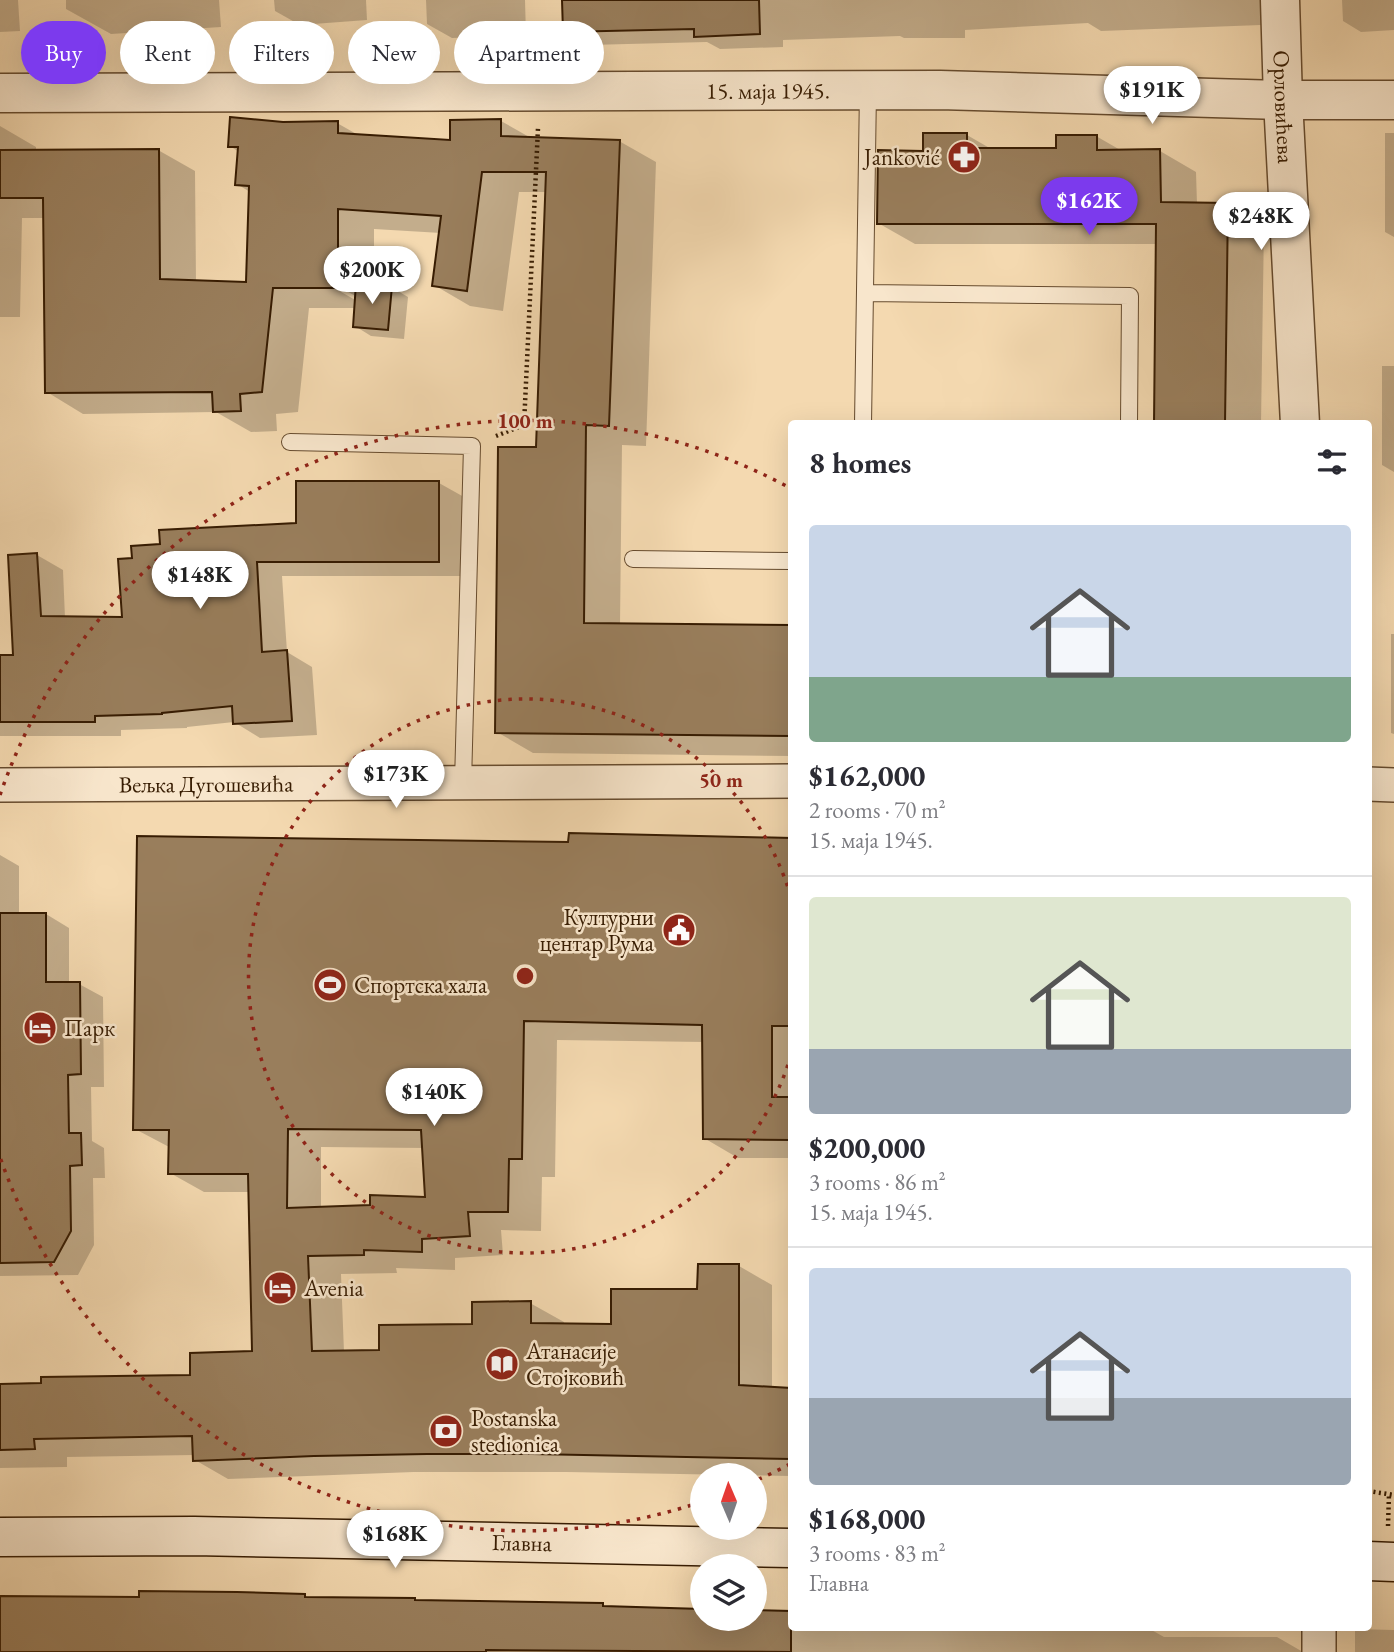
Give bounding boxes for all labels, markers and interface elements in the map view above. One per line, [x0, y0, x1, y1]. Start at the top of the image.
chip: Buy [21, 21, 106, 84]
chip: Rent [120, 21, 215, 84]
chip: Filters [229, 21, 334, 84]
chip: New [348, 21, 440, 84]
chip: Apartment [454, 21, 604, 84]
street label: Орловићева [1267, 50, 1301, 165]
pin: $191K [1103, 66, 1201, 126]
text: $191K [1120, 74, 1184, 104]
street label: 15. маја 1945. [706, 75, 830, 106]
pharmacy icon: Janković [945, 138, 983, 176]
place label: Janković [862, 142, 940, 172]
pin: $162K [1040, 177, 1138, 237]
text: $162K [1057, 185, 1121, 215]
pin: $248K [1212, 192, 1310, 252]
text: $248K [1229, 200, 1293, 230]
pin: $200K [323, 246, 421, 306]
text: $200K [340, 254, 404, 284]
text: 100 m [497, 407, 553, 434]
text: 8 homes [809, 443, 911, 482]
icon: filters [1313, 443, 1351, 481]
pin: $148K [151, 552, 249, 611]
text: $148K [168, 559, 232, 589]
icon: home [1017, 570, 1143, 696]
pin: $173K [347, 750, 445, 810]
text: $162,000 [809, 756, 925, 795]
text: $173K [364, 758, 428, 788]
text: 50 m [699, 766, 743, 793]
street label: Вељка Дугошевића [119, 769, 294, 799]
text: 2 rooms · 70 m² [809, 795, 946, 825]
text: 15. маја 1945. [809, 825, 933, 855]
place label: Културни центар Рума [540, 902, 655, 958]
public building icon: Културни центар Рума [660, 911, 698, 949]
icon: home [1017, 942, 1143, 1068]
centre of rings [513, 964, 537, 988]
sports icon: Спортска хала [311, 966, 349, 1004]
place label: Спортска хала [354, 970, 488, 1000]
hotel icon: Парк [21, 1009, 59, 1047]
place label: Парк [64, 1013, 115, 1043]
pin: $140K [385, 1068, 483, 1128]
text: $140K [402, 1076, 466, 1106]
text: $200,000 [809, 1128, 925, 1167]
text: 3 rooms · 86 m² [809, 1167, 946, 1197]
text: 15. маја 1945. [809, 1197, 933, 1227]
hotel icon: Avenia [261, 1269, 299, 1307]
place label: Avenia [303, 1273, 365, 1303]
icon: home [1017, 1313, 1143, 1439]
place label: Атанасије Стојковић [525, 1336, 624, 1392]
library icon: Атанасије Стојковић [483, 1345, 521, 1383]
place label: Postanska stedionica [471, 1403, 560, 1459]
bank icon: Postanska stedionica [427, 1412, 465, 1450]
north arrow [690, 1463, 766, 1540]
map controls [690, 1463, 767, 1631]
text: $168,000 [809, 1499, 925, 1538]
pin: $168K [346, 1510, 444, 1570]
text: $168K [363, 1518, 427, 1548]
street label: Главна [492, 1527, 553, 1558]
text: 3 rooms · 83 m² [809, 1538, 946, 1568]
button: layers [690, 1554, 767, 1631]
text: Главна [809, 1568, 869, 1598]

